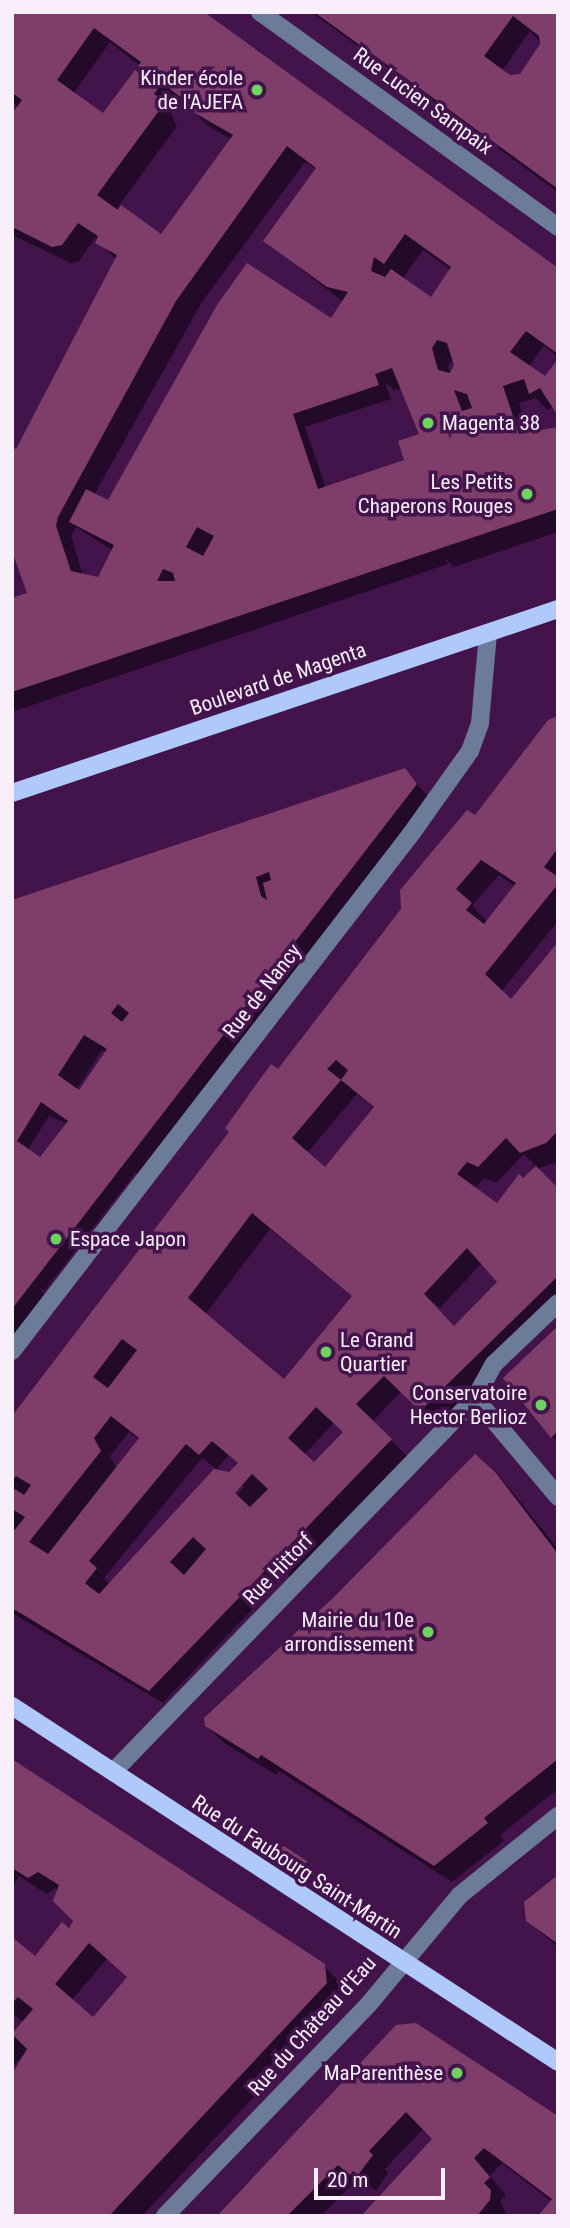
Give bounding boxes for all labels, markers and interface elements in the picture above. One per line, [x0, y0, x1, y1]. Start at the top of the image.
street label: Rue Lucien Sampaix [348, 42, 498, 160]
place label: Kinder école de l'AJEFA [140, 65, 243, 115]
marker: Kinder école de l'AJEFA [249, 82, 265, 98]
place label: Magenta 38 [442, 410, 540, 436]
marker: Magenta 38 [420, 415, 436, 431]
place label: Les Petits Chaperons Rouges [358, 469, 513, 519]
marker: Les Petits Chaperons Rouges [519, 486, 535, 502]
street label: Boulevard de Magenta [187, 637, 369, 721]
street label: Rue de Nancy [217, 939, 307, 1043]
place label: Espace Japon [70, 1226, 186, 1252]
marker: Espace Japon [48, 1231, 64, 1247]
place label: Le Grand Quartier [340, 1327, 414, 1377]
marker: Le Grand Quartier [318, 1344, 334, 1360]
place label: Conservatoire Hector Berlioz [410, 1380, 527, 1430]
marker: Conservatoire Hector Berlioz [533, 1397, 549, 1413]
street label: Rue Hittorf [238, 1528, 318, 1610]
place label: Mairie du 10e arrondissement [284, 1607, 414, 1657]
marker: Mairie du 10e arrondissement [420, 1624, 436, 1640]
street label: Rue du Faubourg Saint-Martin [187, 1790, 407, 1944]
street label: Rue du Château d'Eau [243, 1951, 381, 2101]
place label: MaParenthèse [324, 2060, 443, 2086]
marker: MaParenthèse [449, 2065, 465, 2081]
scale bar [318, 2154, 449, 2198]
text: 20 m [327, 2168, 368, 2192]

